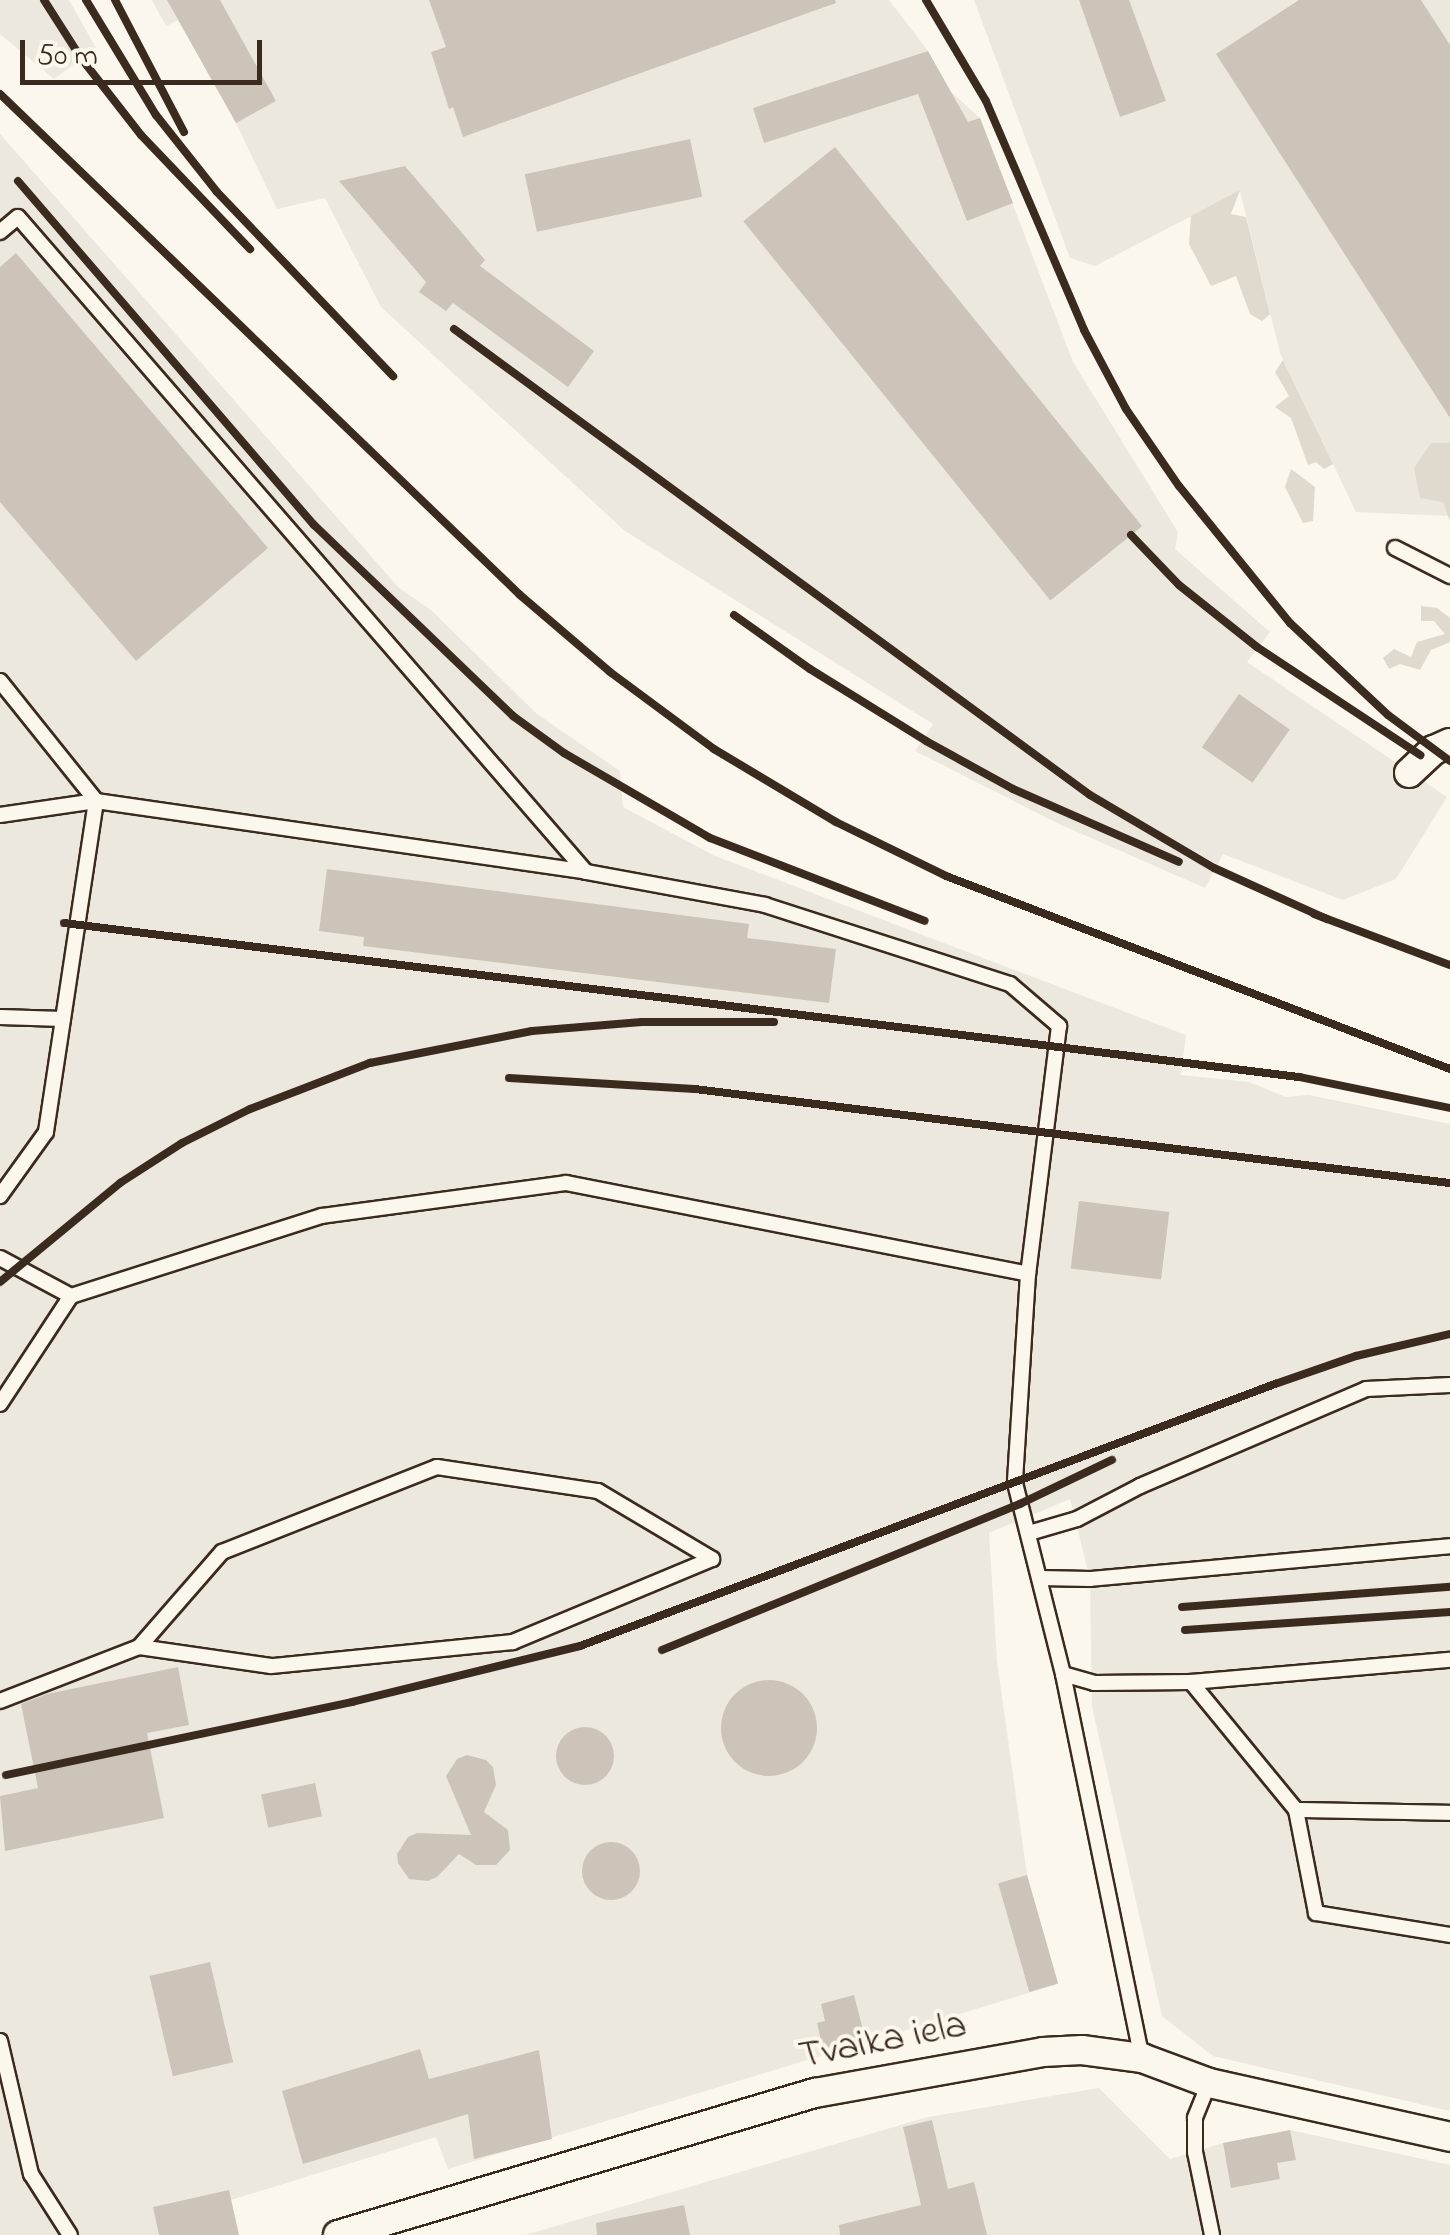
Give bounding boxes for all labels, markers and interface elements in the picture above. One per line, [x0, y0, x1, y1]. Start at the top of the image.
scale bar [25, 20, 268, 82]
text: 50 m [37, 35, 98, 79]
street label: Tvaika iela [795, 2002, 971, 2082]

